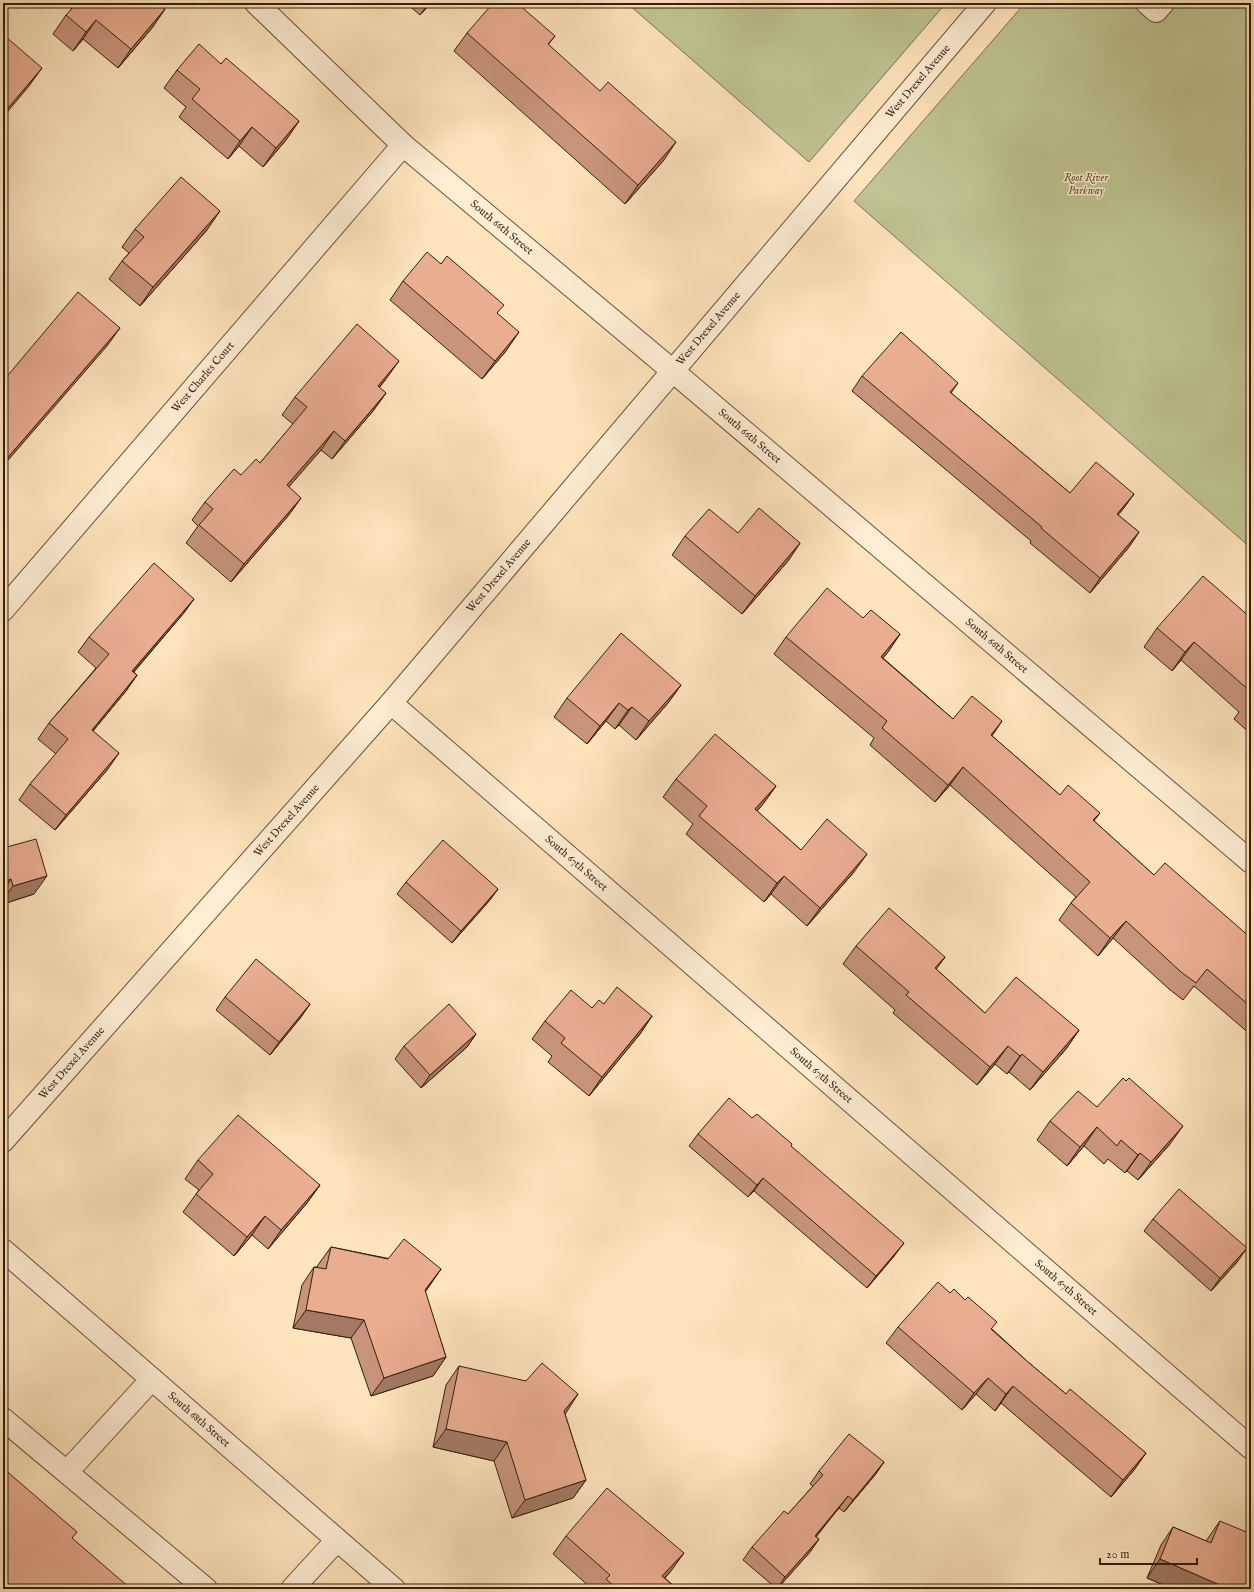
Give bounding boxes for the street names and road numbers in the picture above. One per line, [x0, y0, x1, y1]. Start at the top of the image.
street label: West Drexel Avenue [883, 42, 953, 121]
street label: South 66th Street [467, 197, 536, 258]
street label: West Drexel Avenue [673, 289, 744, 369]
street label: West Charles Court [169, 339, 238, 416]
street label: South 66th Street [715, 406, 784, 467]
street label: West Drexel Avenue [464, 536, 534, 616]
street label: South 66th Street [962, 615, 1031, 677]
street label: West Drexel Avenue [251, 781, 323, 860]
street label: South 67th Street [542, 832, 611, 895]
street label: West Drexel Avenue [36, 1024, 108, 1102]
street label: South 67th Street [787, 1045, 855, 1107]
street label: South 67th Street [1032, 1257, 1100, 1319]
street label: South 68th Street [165, 1389, 233, 1451]

